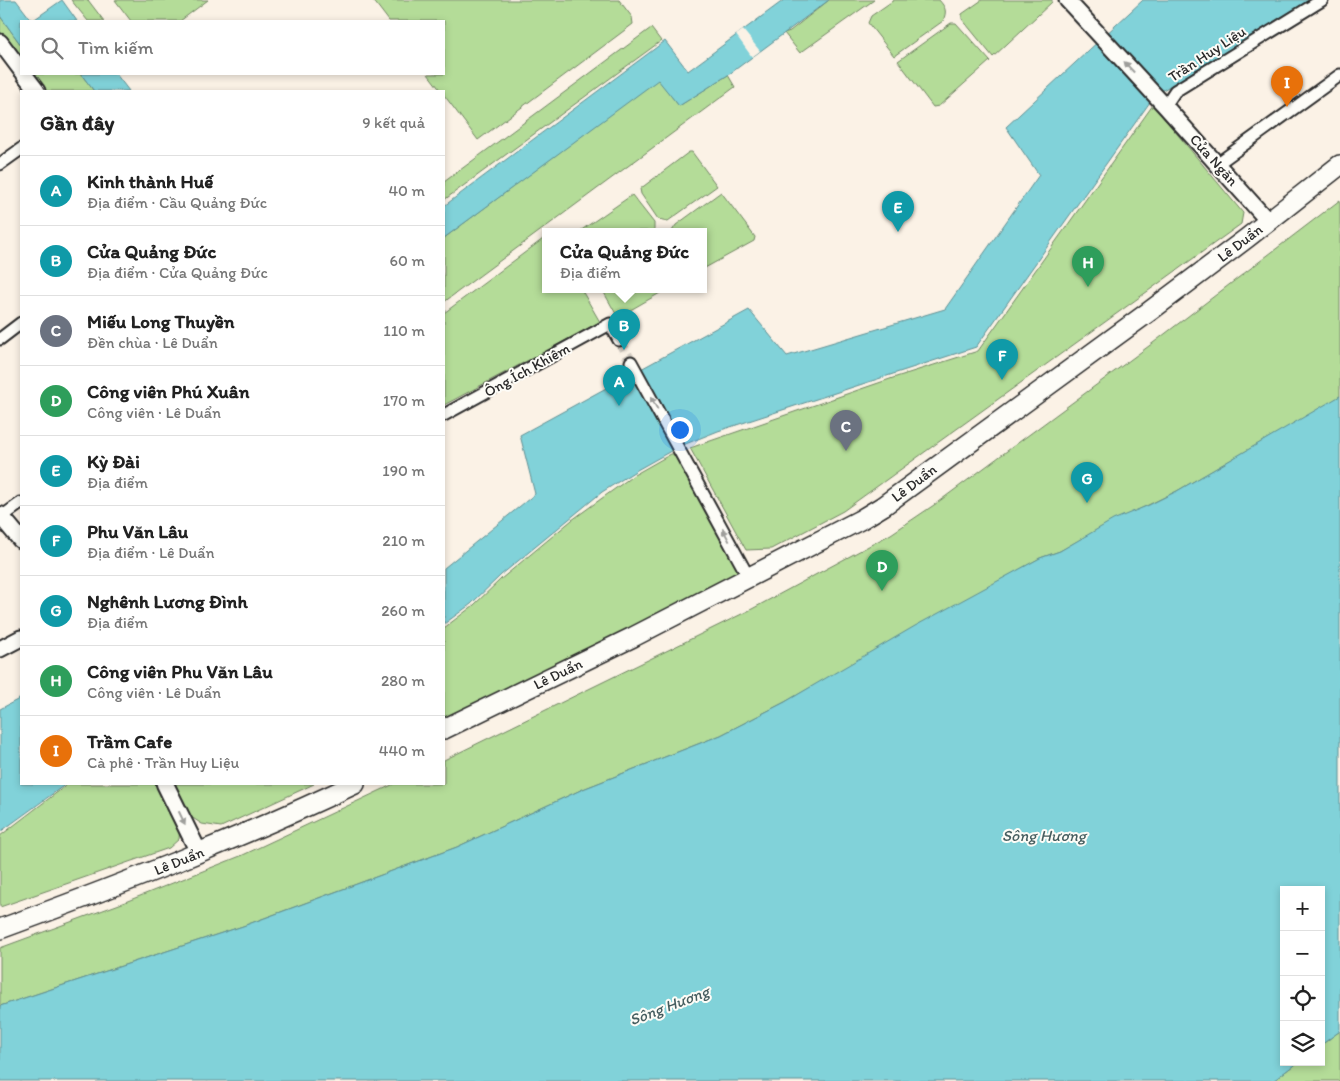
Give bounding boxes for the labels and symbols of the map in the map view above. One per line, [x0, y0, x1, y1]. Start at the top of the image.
street label: Trần Huy Liệu [1165, 22, 1249, 86]
one-way arrow [1123, 62, 1135, 74]
pin: I [1271, 66, 1303, 107]
street label: Cửa Ngăn [1186, 130, 1242, 190]
pin: E [882, 191, 914, 232]
street label: Lê Duẩn [1214, 220, 1267, 266]
pin: H [1072, 246, 1104, 287]
pin: B [608, 309, 640, 350]
street label: Ông Ích Khiêm [481, 339, 573, 401]
pin: F [986, 339, 1018, 380]
pin: A [603, 365, 635, 406]
one-way arrow [649, 397, 658, 410]
pin: C [830, 410, 862, 451]
your location [667, 417, 693, 443]
street label: Lê Duẩn [888, 460, 941, 506]
pin: G [1071, 462, 1103, 503]
one-way arrow [721, 529, 730, 542]
pin: D [866, 550, 898, 591]
street label: Lê Duẩn [531, 654, 586, 694]
one-way arrow [178, 811, 186, 825]
water label: Sông Hương [1002, 826, 1088, 845]
street label: Lê Duẩn [151, 843, 207, 879]
water label: Sông Hương [627, 981, 713, 1029]

